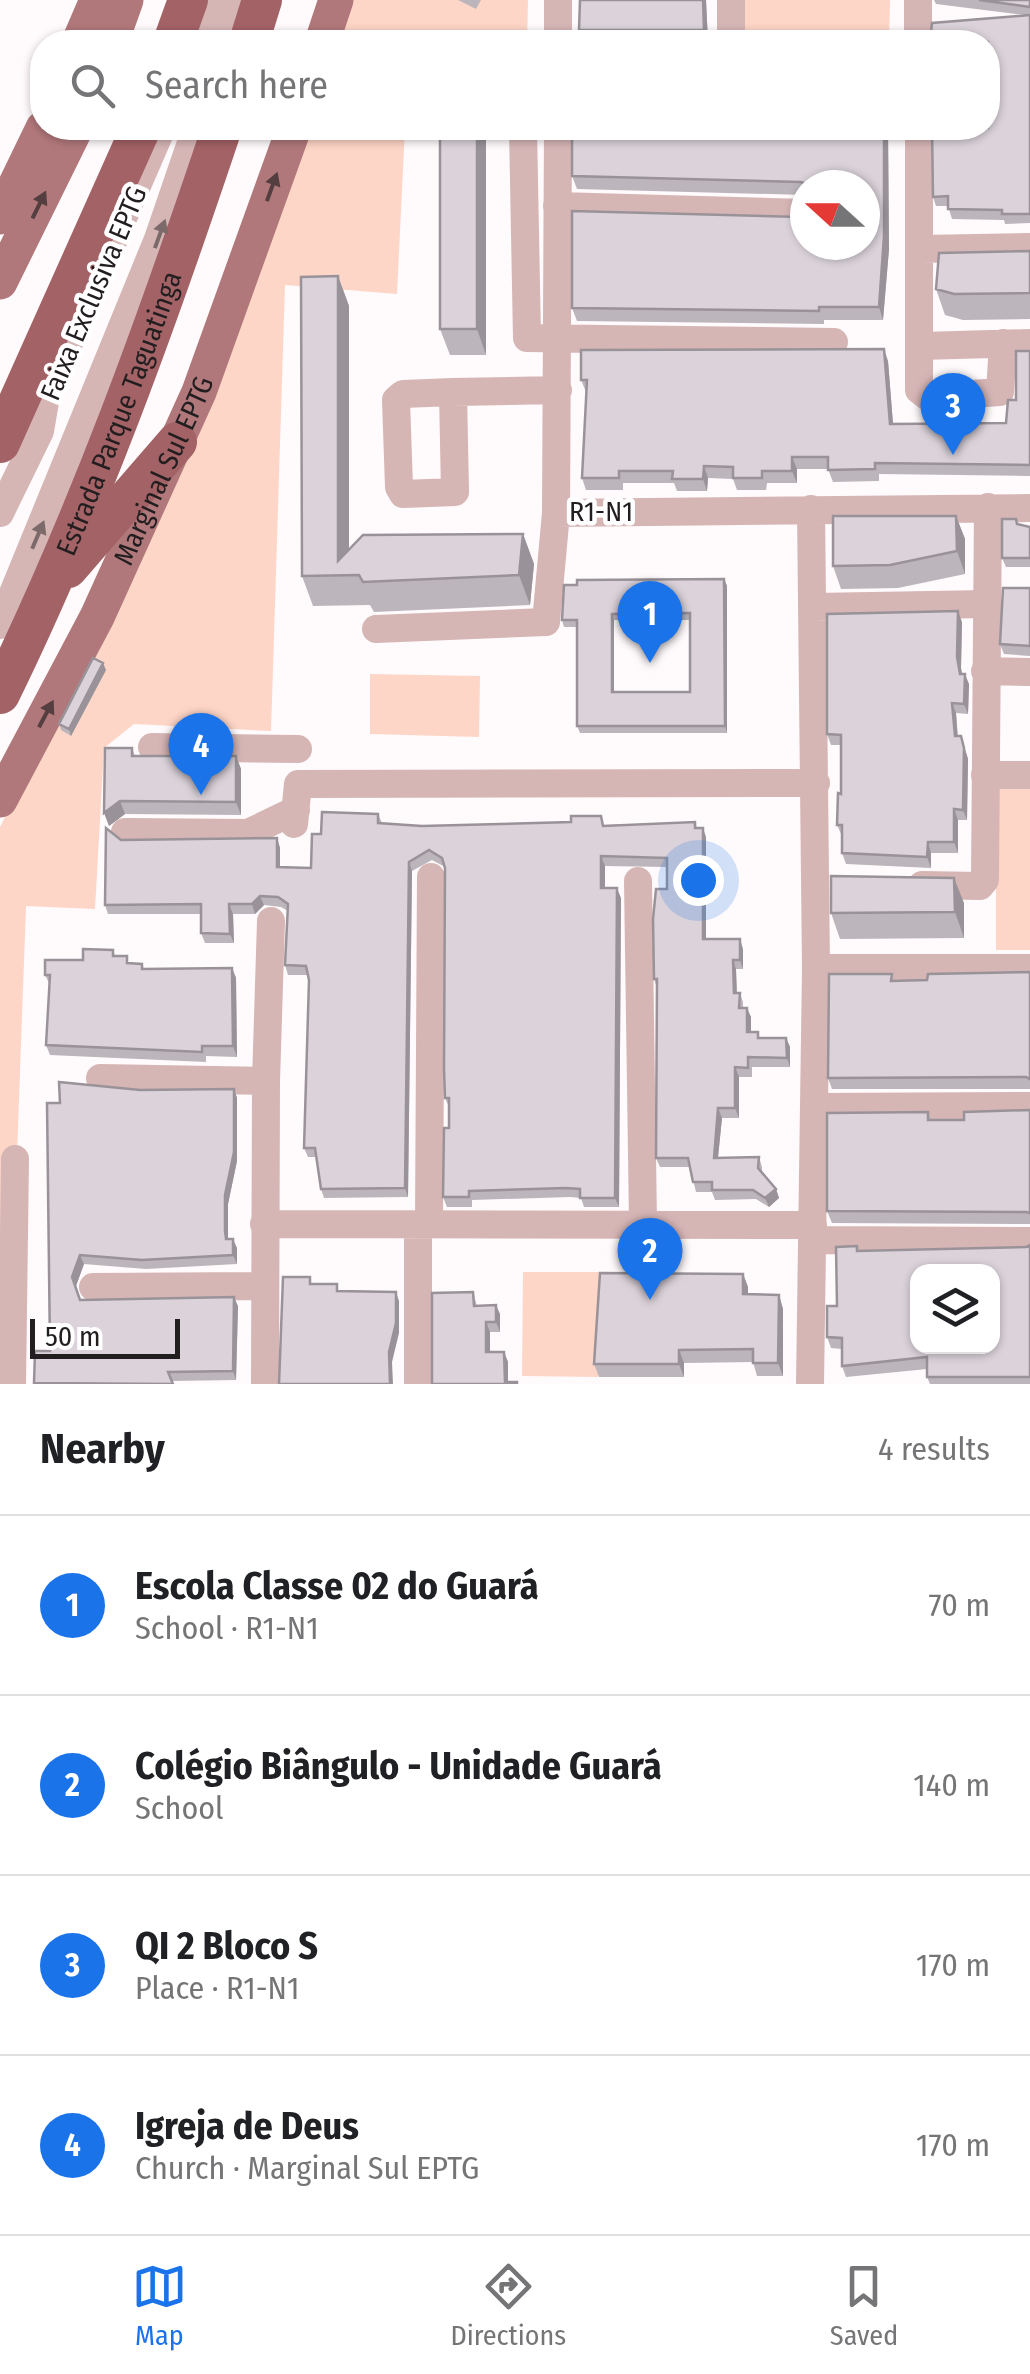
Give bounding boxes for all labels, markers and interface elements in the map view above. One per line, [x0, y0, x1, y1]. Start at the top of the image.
search box [30, 30, 1000, 140]
icon: search [65, 58, 120, 113]
text: Search here [145, 62, 328, 108]
north arrow [790, 170, 880, 260]
one-way arrow [265, 171, 280, 201]
street label: Faixa Exclusiva EPTG [33, 181, 153, 405]
one-way arrow [30, 190, 47, 219]
one-way arrow [153, 218, 168, 248]
street label: Estrada Parque Taguatinga [49, 267, 189, 561]
street label: Marginal Sul EPTG [107, 372, 220, 570]
pin: 3 [920, 372, 986, 455]
street label: R1-N1 [569, 495, 633, 528]
one-way arrow [30, 520, 46, 550]
pin: 1 [618, 580, 682, 663]
one-way arrow [37, 699, 54, 728]
pin: 4 [168, 712, 234, 795]
your location [673, 855, 724, 906]
pin: 2 [618, 1218, 682, 1300]
map controls [910, 1264, 1000, 1354]
button: layers [910, 1264, 1000, 1354]
scale bar [30, 1314, 180, 1358]
text: 50 m [45, 1320, 101, 1353]
text: Nearby [40, 1424, 165, 1474]
text: 4 results [878, 1430, 990, 1468]
text: Escola Classe 02 do Guará [135, 1563, 539, 1609]
text: 1 [66, 1586, 79, 1624]
text: 70 m [929, 1586, 990, 1624]
text: School · R1-N1 [135, 1609, 319, 1647]
text: Colégio Biângulo - Unidade Guará [135, 1743, 662, 1789]
text: 2 [65, 1766, 80, 1804]
text: 140 m [913, 1766, 990, 1804]
text: School [135, 1789, 224, 1827]
text: QI 2 Bloco S [135, 1923, 318, 1969]
text: 3 [65, 1946, 80, 1984]
text: 170 m [916, 1946, 990, 1984]
text: Place · R1-N1 [135, 1969, 300, 2007]
text: Igreja de Deus [135, 2103, 359, 2149]
text: 4 [64, 2126, 81, 2164]
text: 170 m [916, 2126, 990, 2164]
text: Church · Marginal Sul EPTG [135, 2149, 479, 2187]
tab: Map [132, 2259, 187, 2352]
tab: Directions [450, 2259, 566, 2352]
tab: Saved [830, 2259, 898, 2352]

